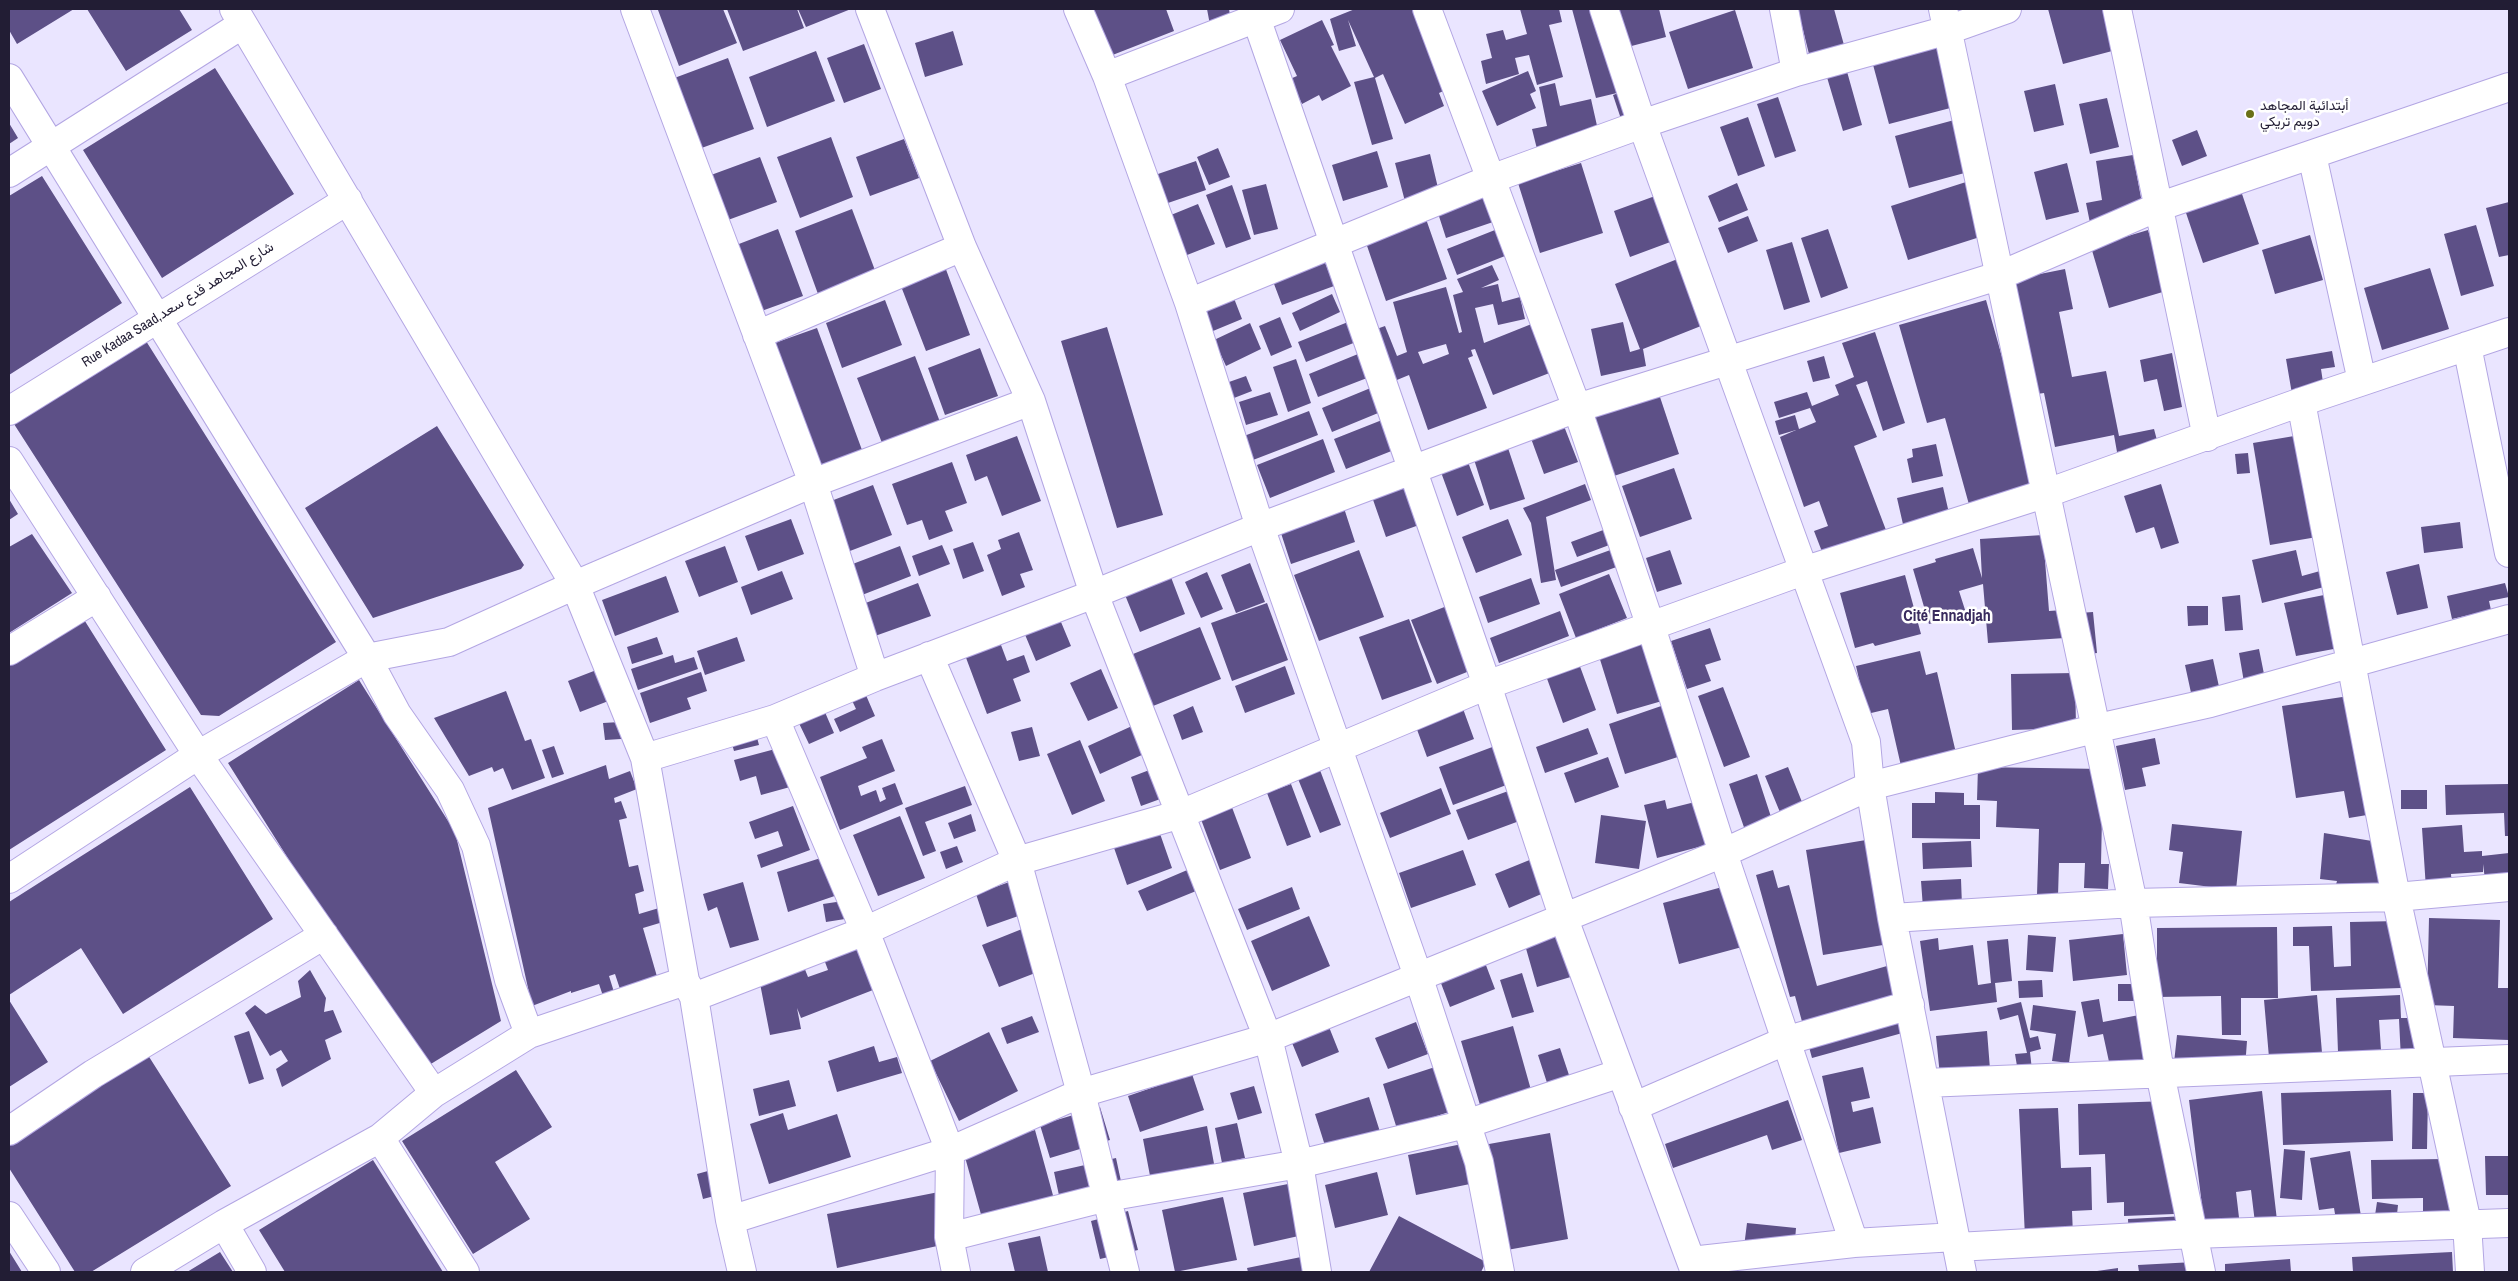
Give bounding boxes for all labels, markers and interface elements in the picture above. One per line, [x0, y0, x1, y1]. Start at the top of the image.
place label: أبتدائية المجاهد دويم تريكي [2260, 98, 2349, 130]
marker: أبتدائية المجاهد دويم تريكي [2244, 108, 2256, 120]
street label: Rue Kadaa Saad,شارع المجاهد قدع سعد [79, 239, 277, 371]
district label: Cité Ennadjah [1903, 607, 1991, 627]

